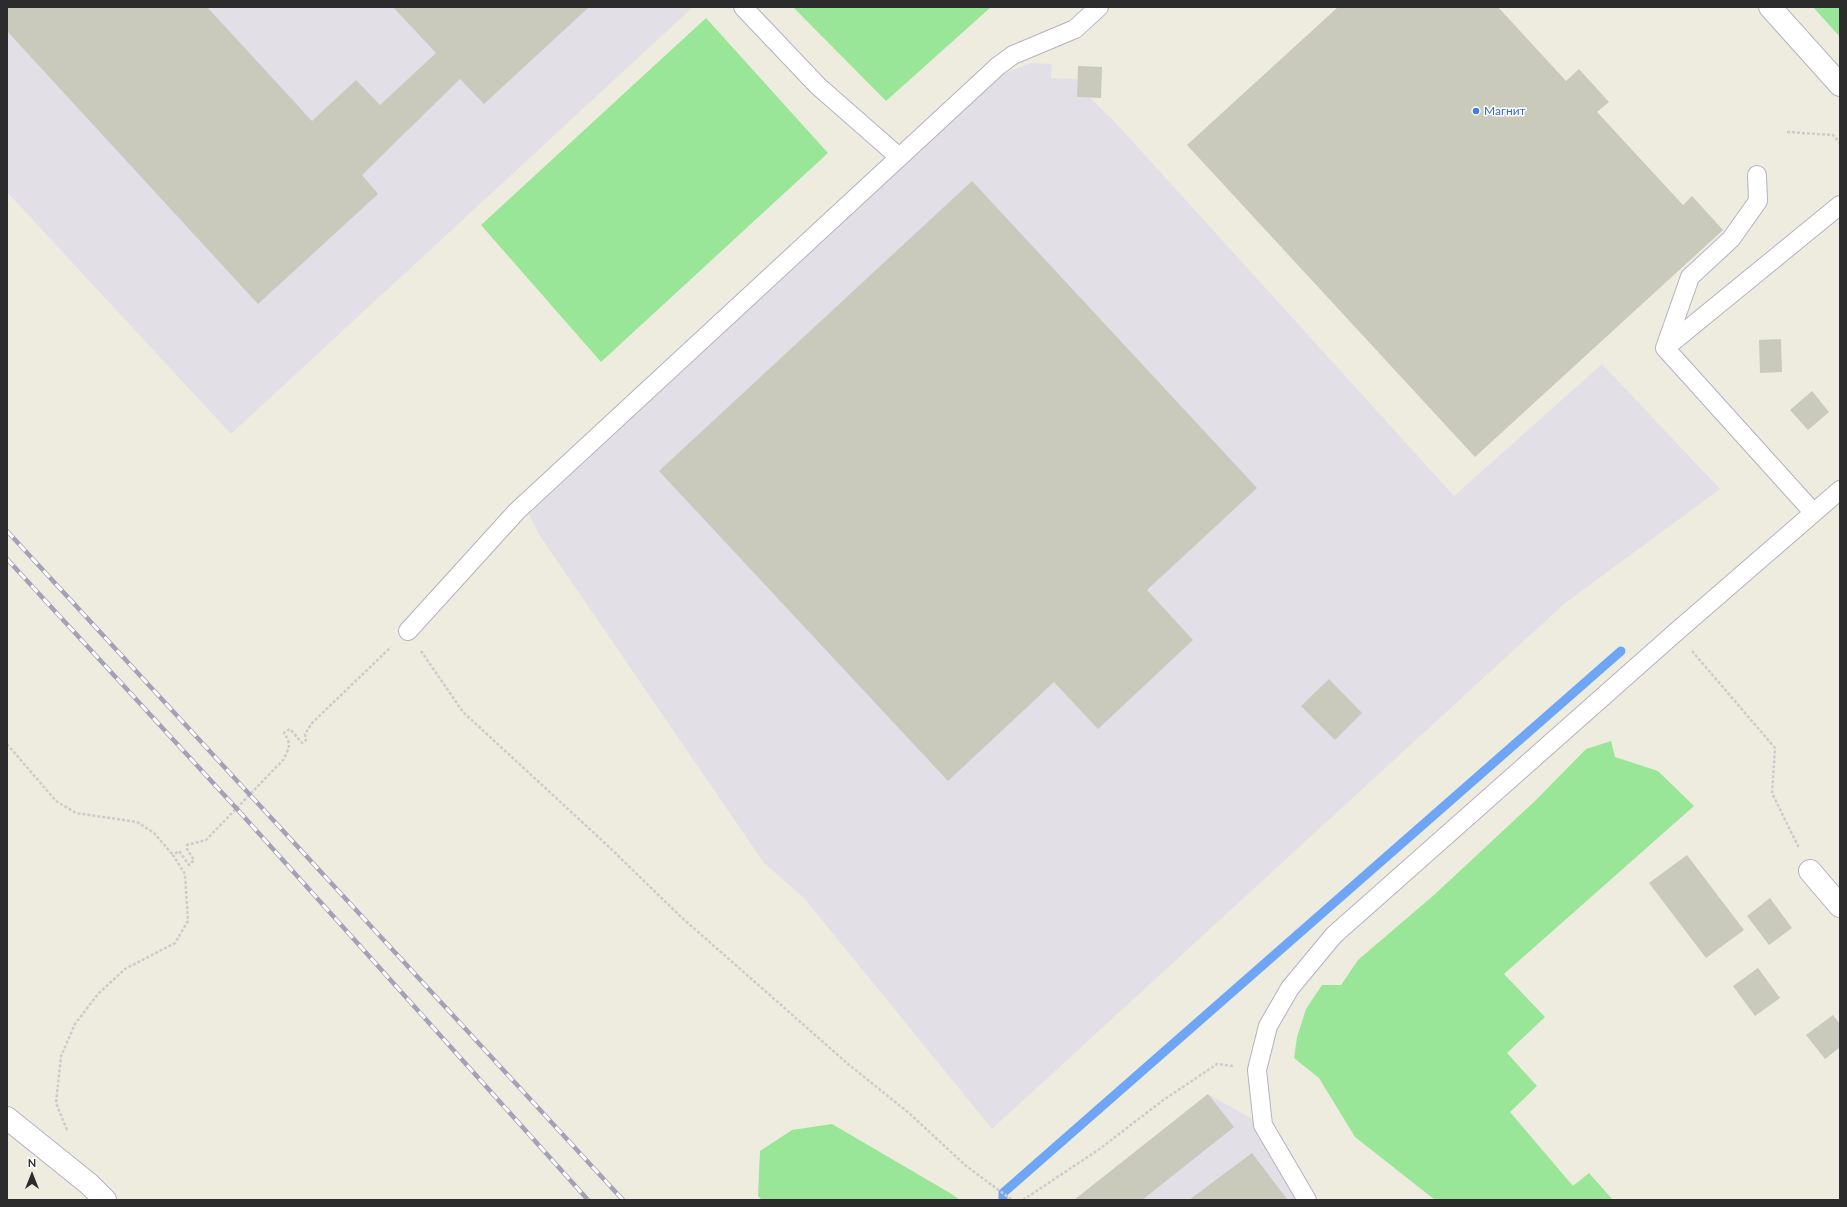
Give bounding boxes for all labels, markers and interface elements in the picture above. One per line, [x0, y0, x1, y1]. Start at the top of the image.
place label: Магнит [1484, 104, 1526, 118]
marker: Магнит [1471, 106, 1481, 116]
north arrow [12, 1155, 52, 1195]
text: N [28, 1156, 36, 1169]

